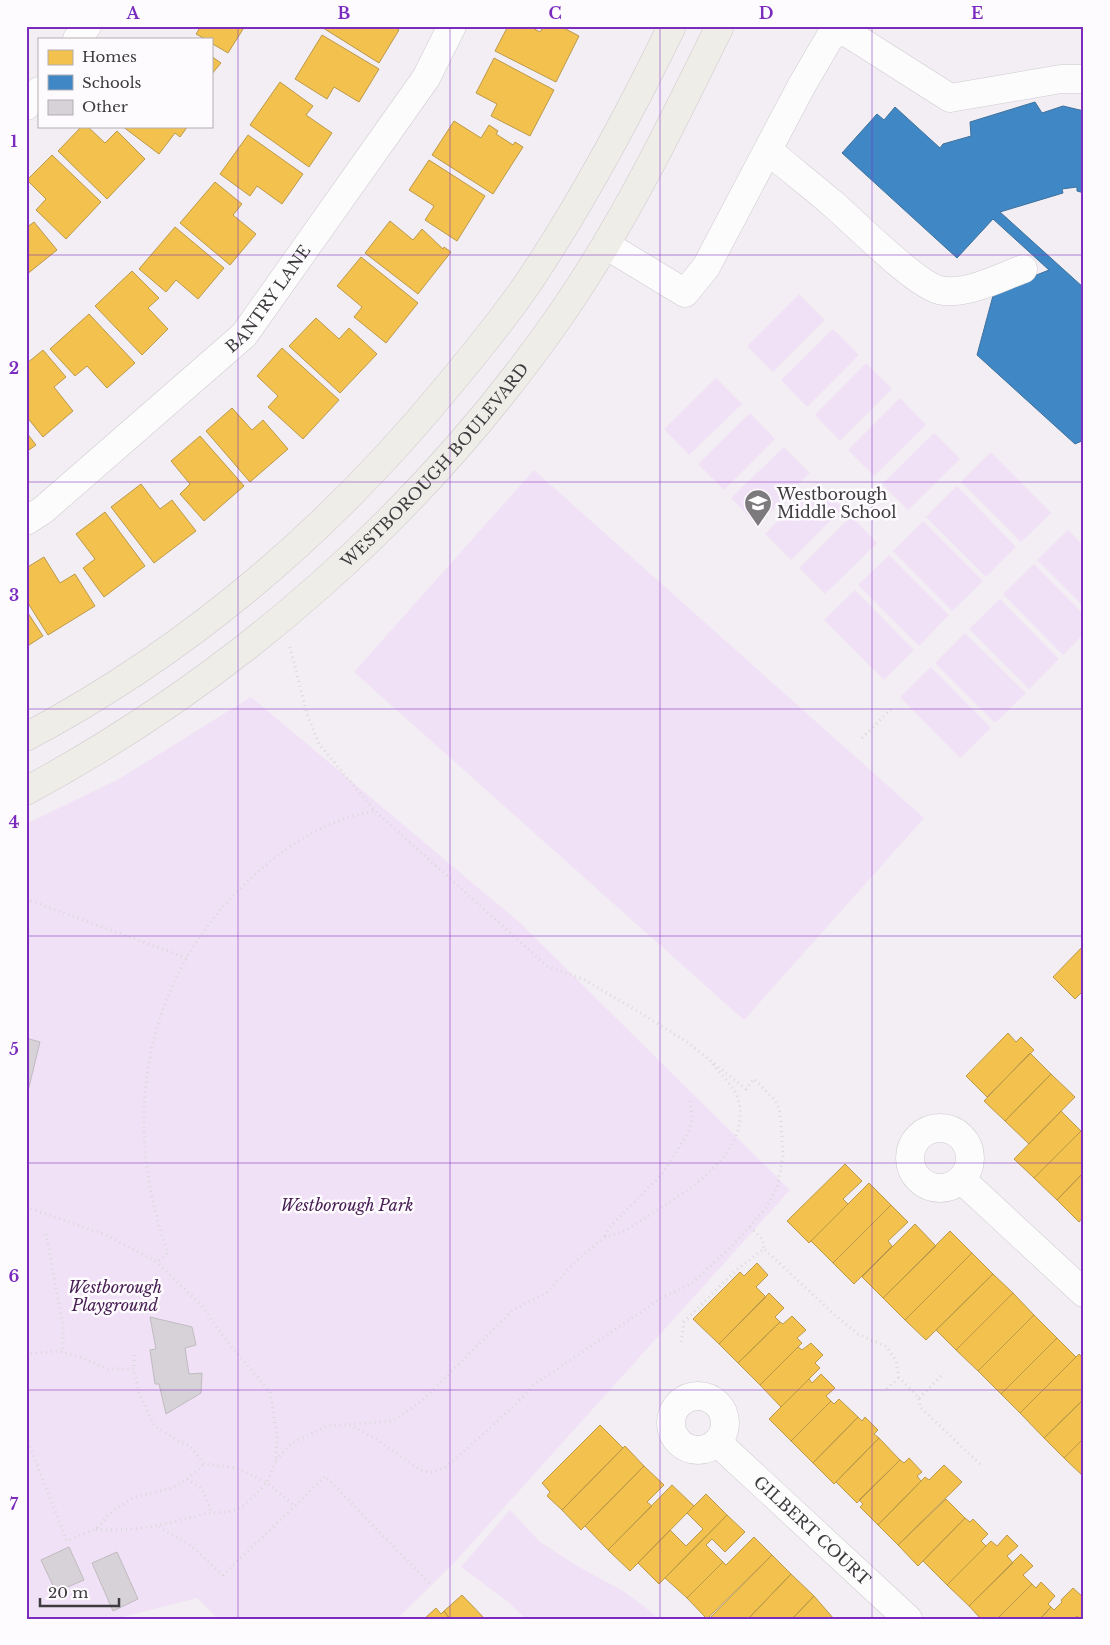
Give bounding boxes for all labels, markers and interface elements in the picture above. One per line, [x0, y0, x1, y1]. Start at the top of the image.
text: A [126, 3, 141, 23]
text: B [338, 3, 351, 23]
text: C [548, 3, 562, 23]
text: D [759, 3, 773, 23]
text: E [971, 3, 983, 23]
legend [38, 38, 212, 128]
text: Homes [82, 47, 137, 66]
text: Schools [82, 73, 142, 92]
text: Other [82, 97, 129, 116]
text: 1 [11, 131, 18, 151]
street label: BANTRY LANE [221, 241, 315, 357]
text: 2 [9, 358, 19, 378]
street label: WESTBOROUGH BOULEVARD [336, 359, 532, 572]
place label: Westborough Middle School [776, 484, 897, 522]
school or university icon: Westborough Middle School [743, 488, 773, 527]
text: 3 [9, 585, 19, 605]
text: 4 [9, 812, 19, 832]
text: 5 [9, 1039, 19, 1059]
park label: Westborough Park [281, 1195, 413, 1215]
text: 6 [9, 1266, 20, 1286]
park label: Westborough Playground [68, 1277, 162, 1315]
street label: GILBERT COURT [750, 1471, 875, 1589]
text: 7 [10, 1494, 19, 1514]
scale bar [40, 1575, 119, 1607]
text: 20 m [48, 1583, 88, 1602]

